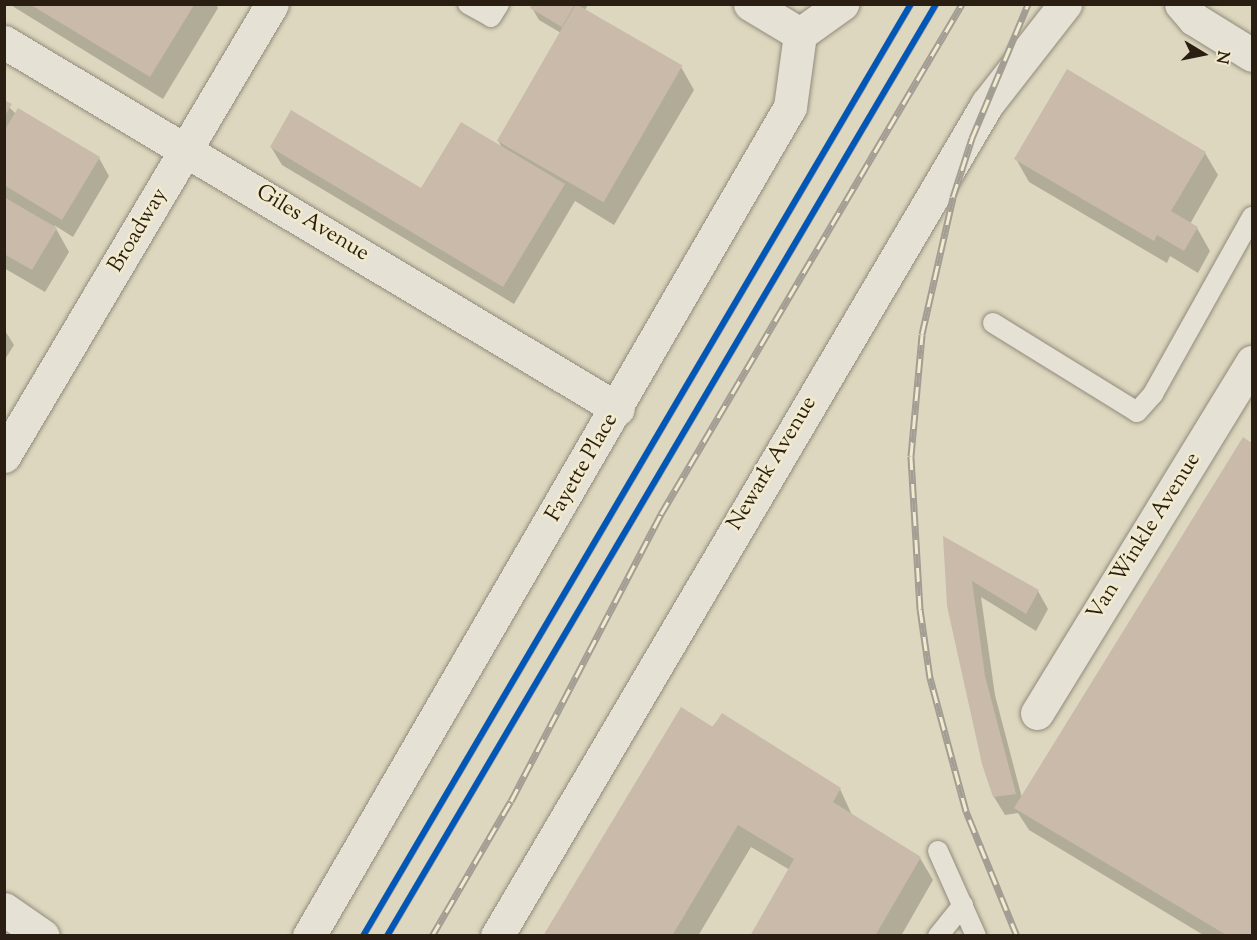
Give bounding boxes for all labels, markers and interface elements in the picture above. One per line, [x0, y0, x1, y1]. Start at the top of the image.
north arrow [1173, 24, 1233, 84]
text: N [1209, 49, 1234, 66]
street label: Giles Avenue [251, 180, 373, 268]
street label: Broadway [104, 184, 174, 278]
street label: Newark Avenue [723, 392, 823, 536]
street label: Fayette Place [541, 409, 625, 527]
street label: Van Winkle Avenue [1083, 448, 1207, 626]

